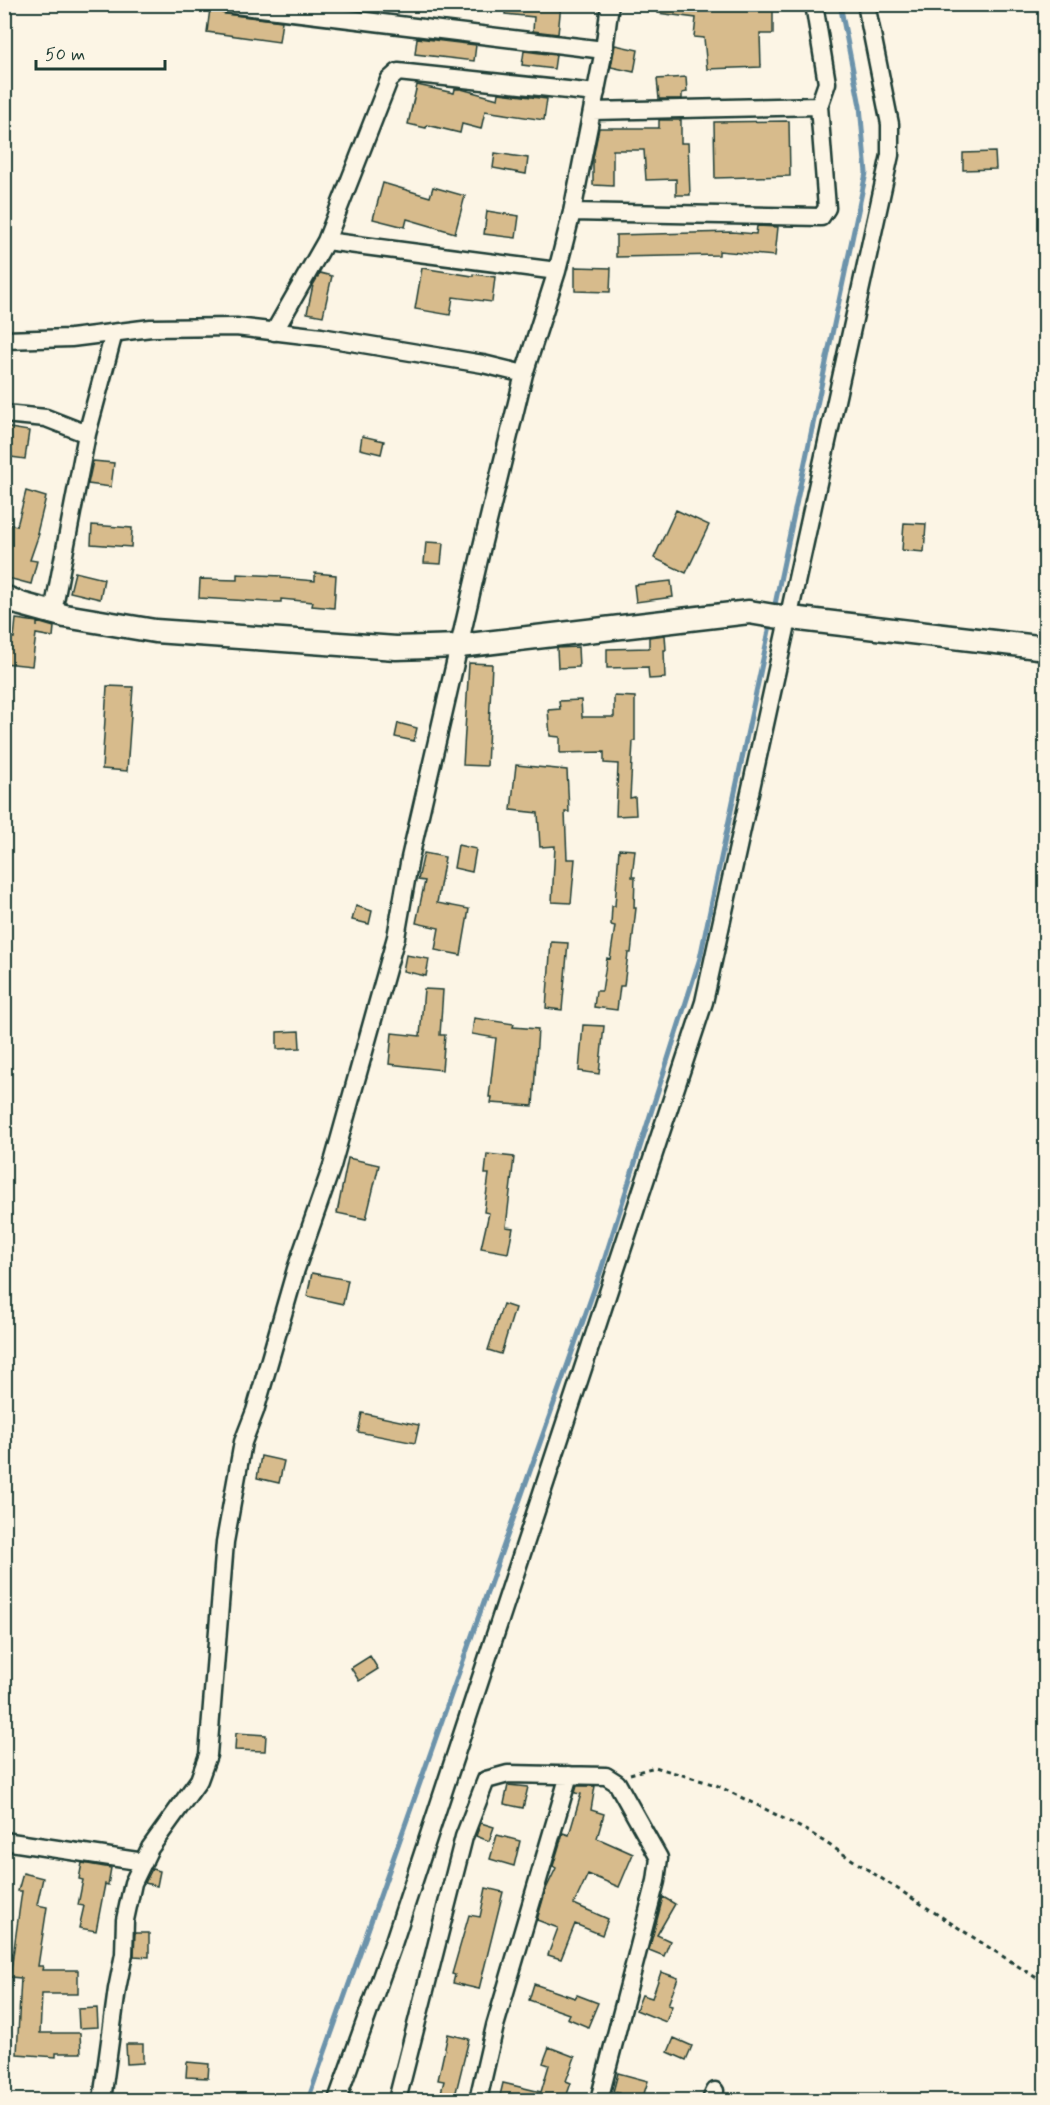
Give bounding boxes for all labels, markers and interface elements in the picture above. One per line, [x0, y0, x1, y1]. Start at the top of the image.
scale bar [36, 33, 165, 71]
text: 50 m [45, 43, 85, 67]

